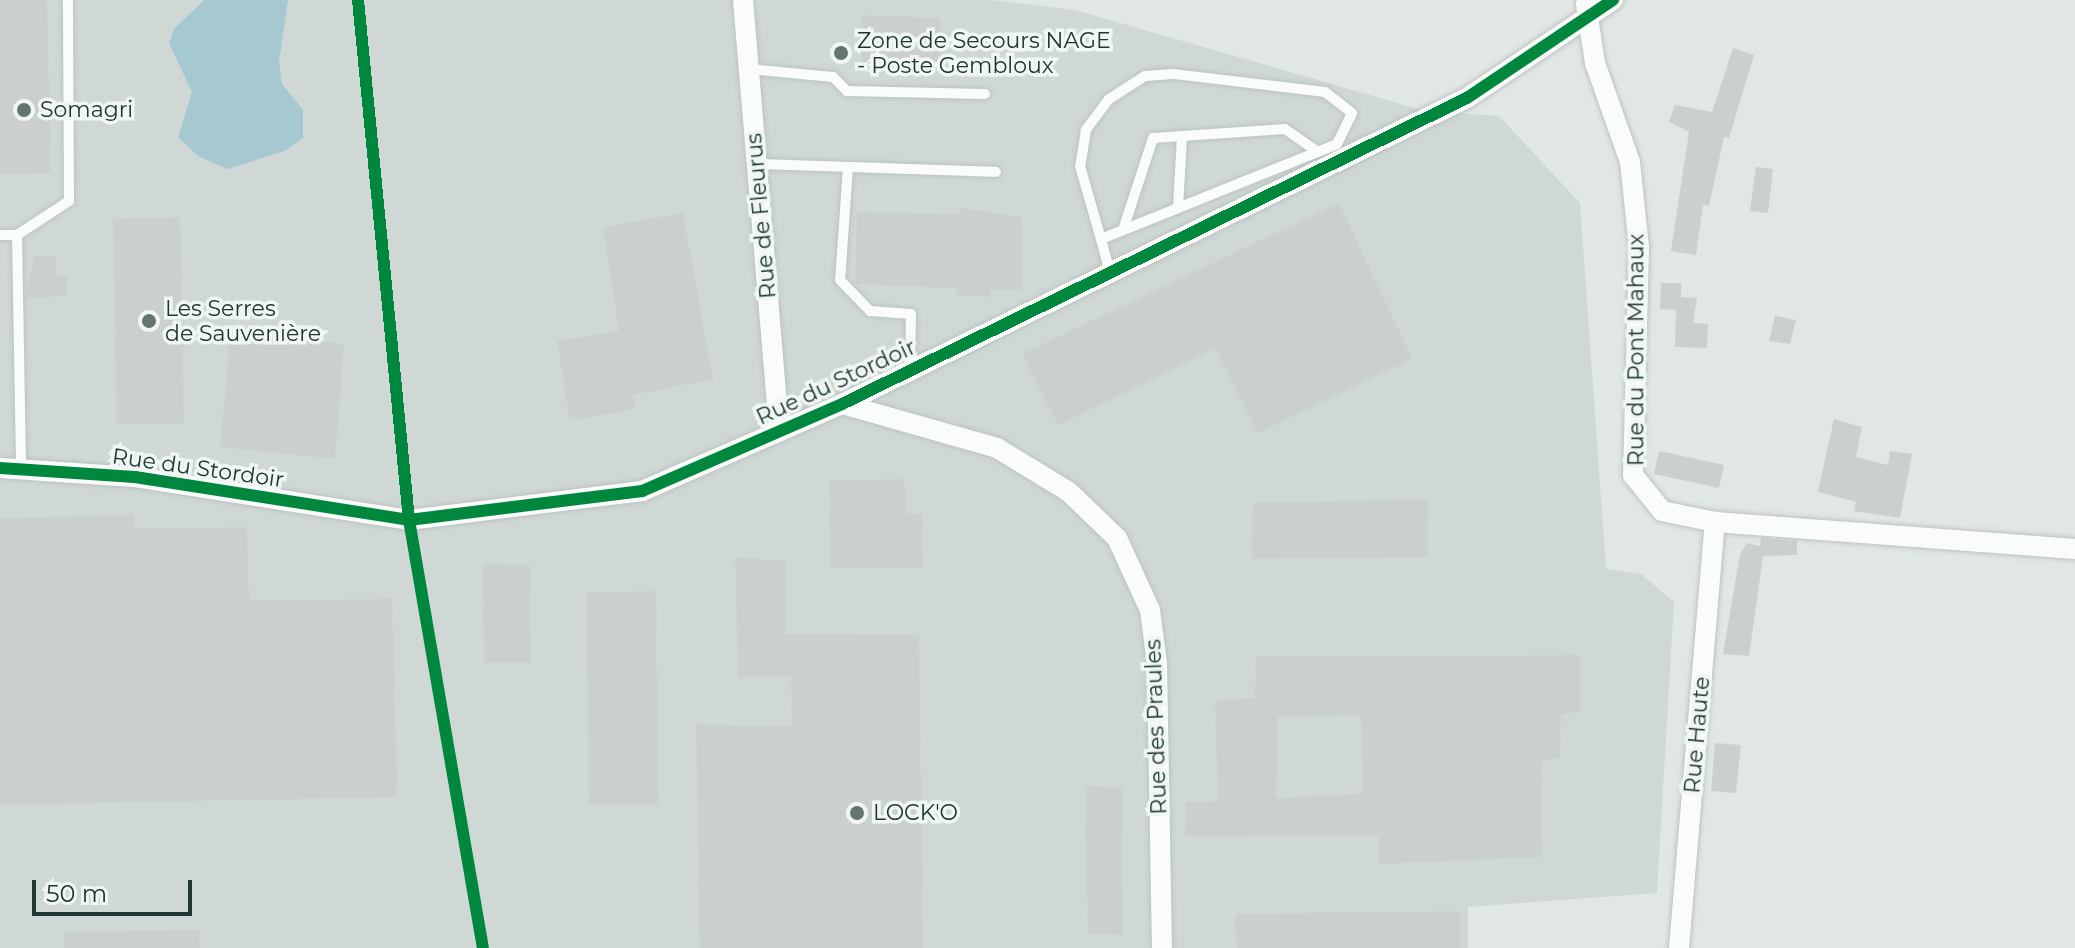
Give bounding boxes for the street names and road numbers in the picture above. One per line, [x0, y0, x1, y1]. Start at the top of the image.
street label: Rue de Fleurus [741, 132, 781, 300]
street label: Rue du Pont Mahaux [1623, 234, 1649, 466]
street label: Rue du Stordoir [752, 333, 920, 431]
street label: Rue du Stordoir [110, 443, 286, 493]
street label: Rue des Praules [1140, 639, 1172, 815]
street label: Rue Haute [1679, 675, 1715, 795]

